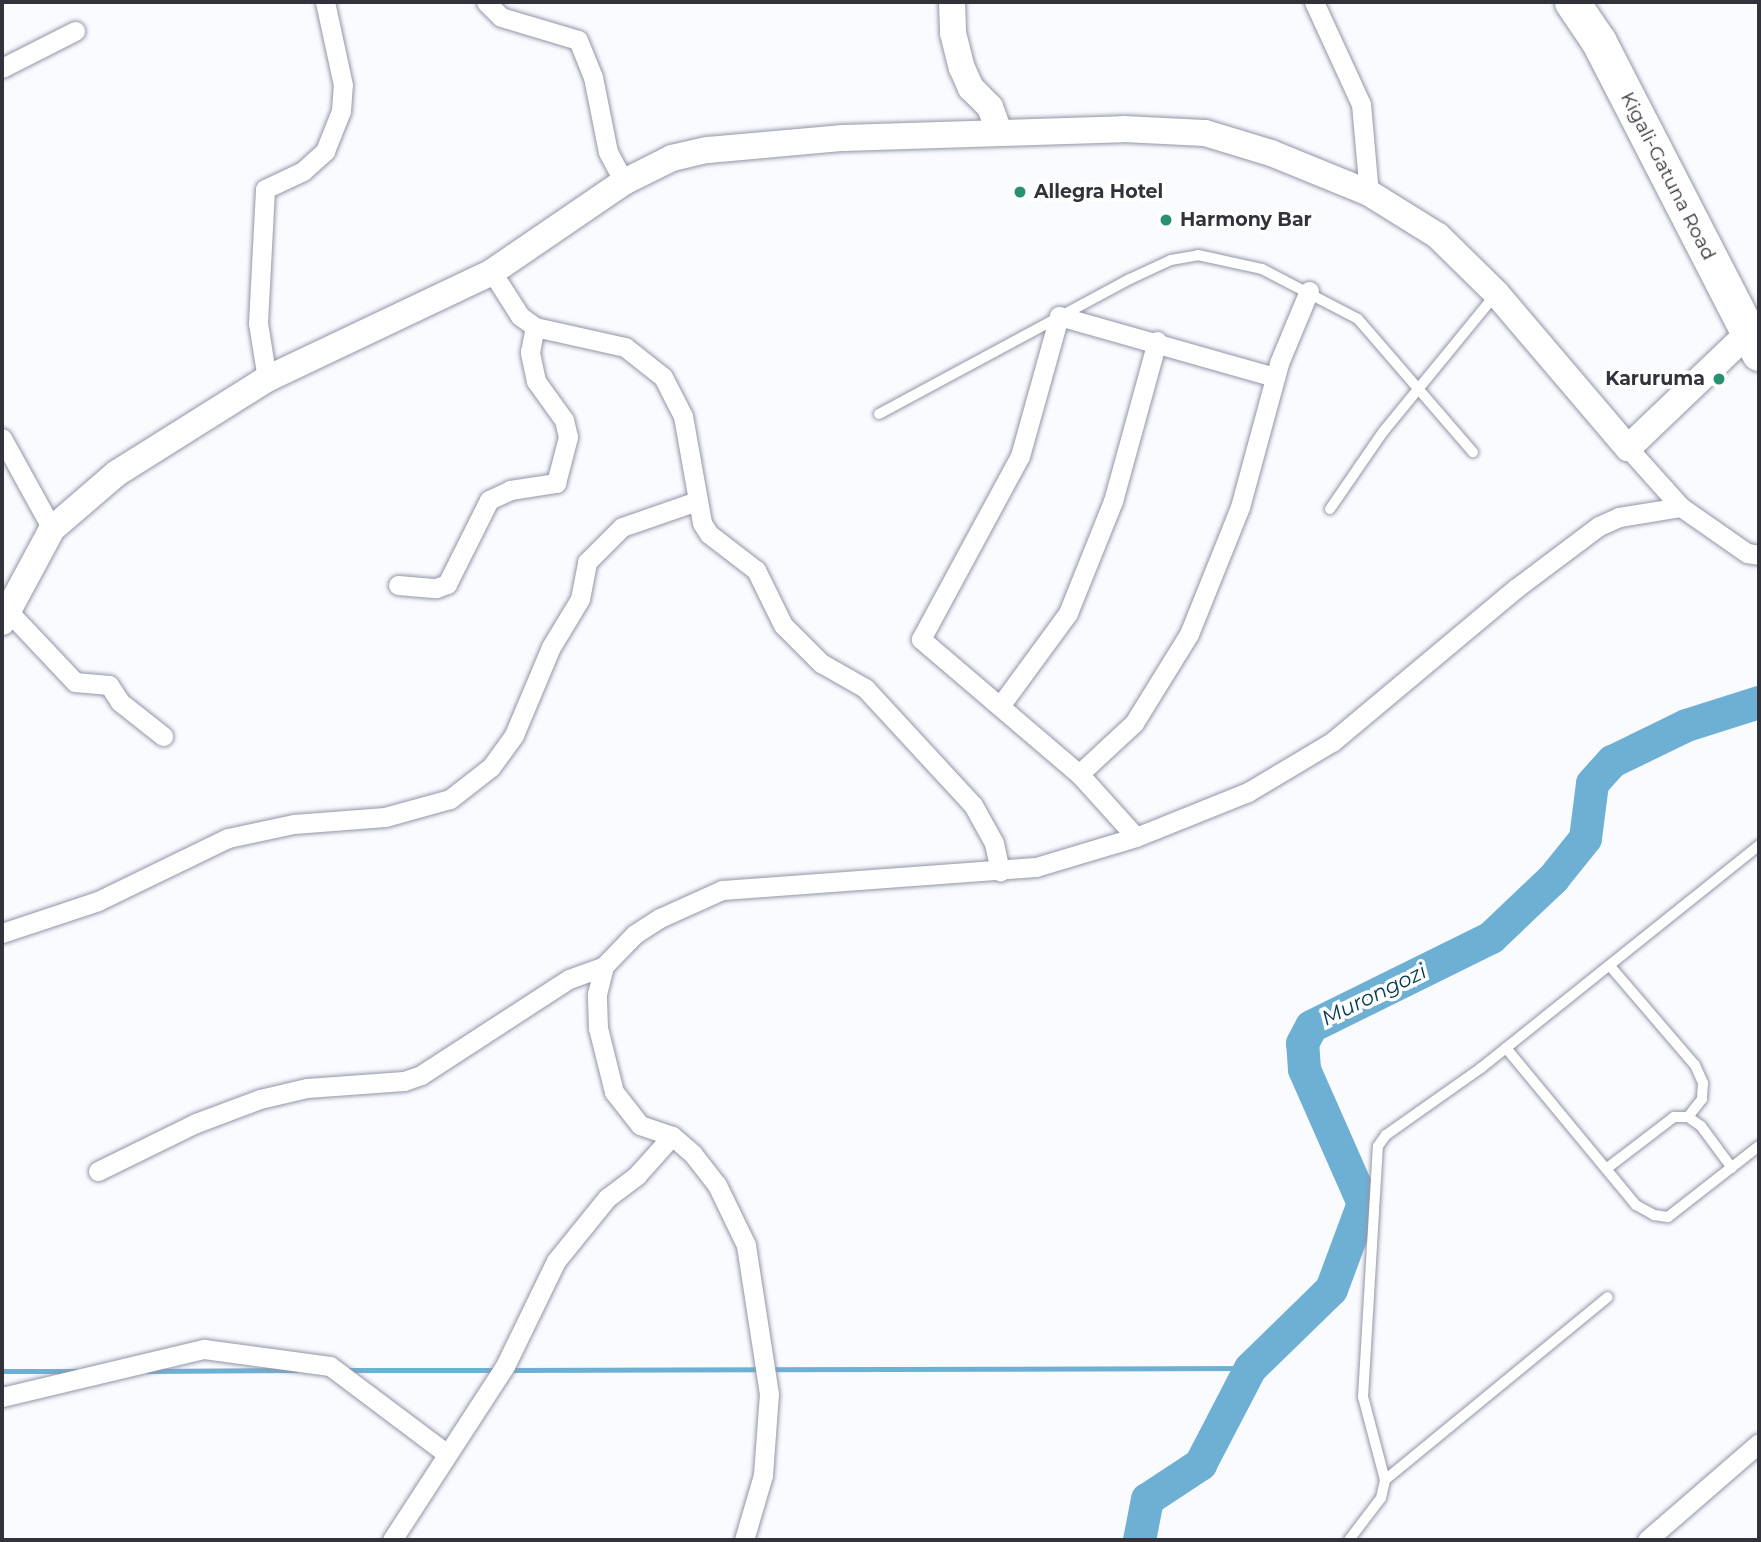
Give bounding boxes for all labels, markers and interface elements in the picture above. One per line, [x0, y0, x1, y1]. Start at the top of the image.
street label: Kigali-Gatuna Road [1616, 88, 1720, 264]
place label: Allegra Hotel [1034, 181, 1163, 203]
marker: Allegra Hotel [1012, 184, 1028, 200]
place label: Harmony Bar [1180, 209, 1312, 231]
marker: Harmony Bar [1158, 212, 1174, 228]
place label: Karuruma [1605, 368, 1705, 390]
marker: Karuruma [1711, 371, 1727, 387]
water label: Murongozi [1318, 959, 1430, 1031]

